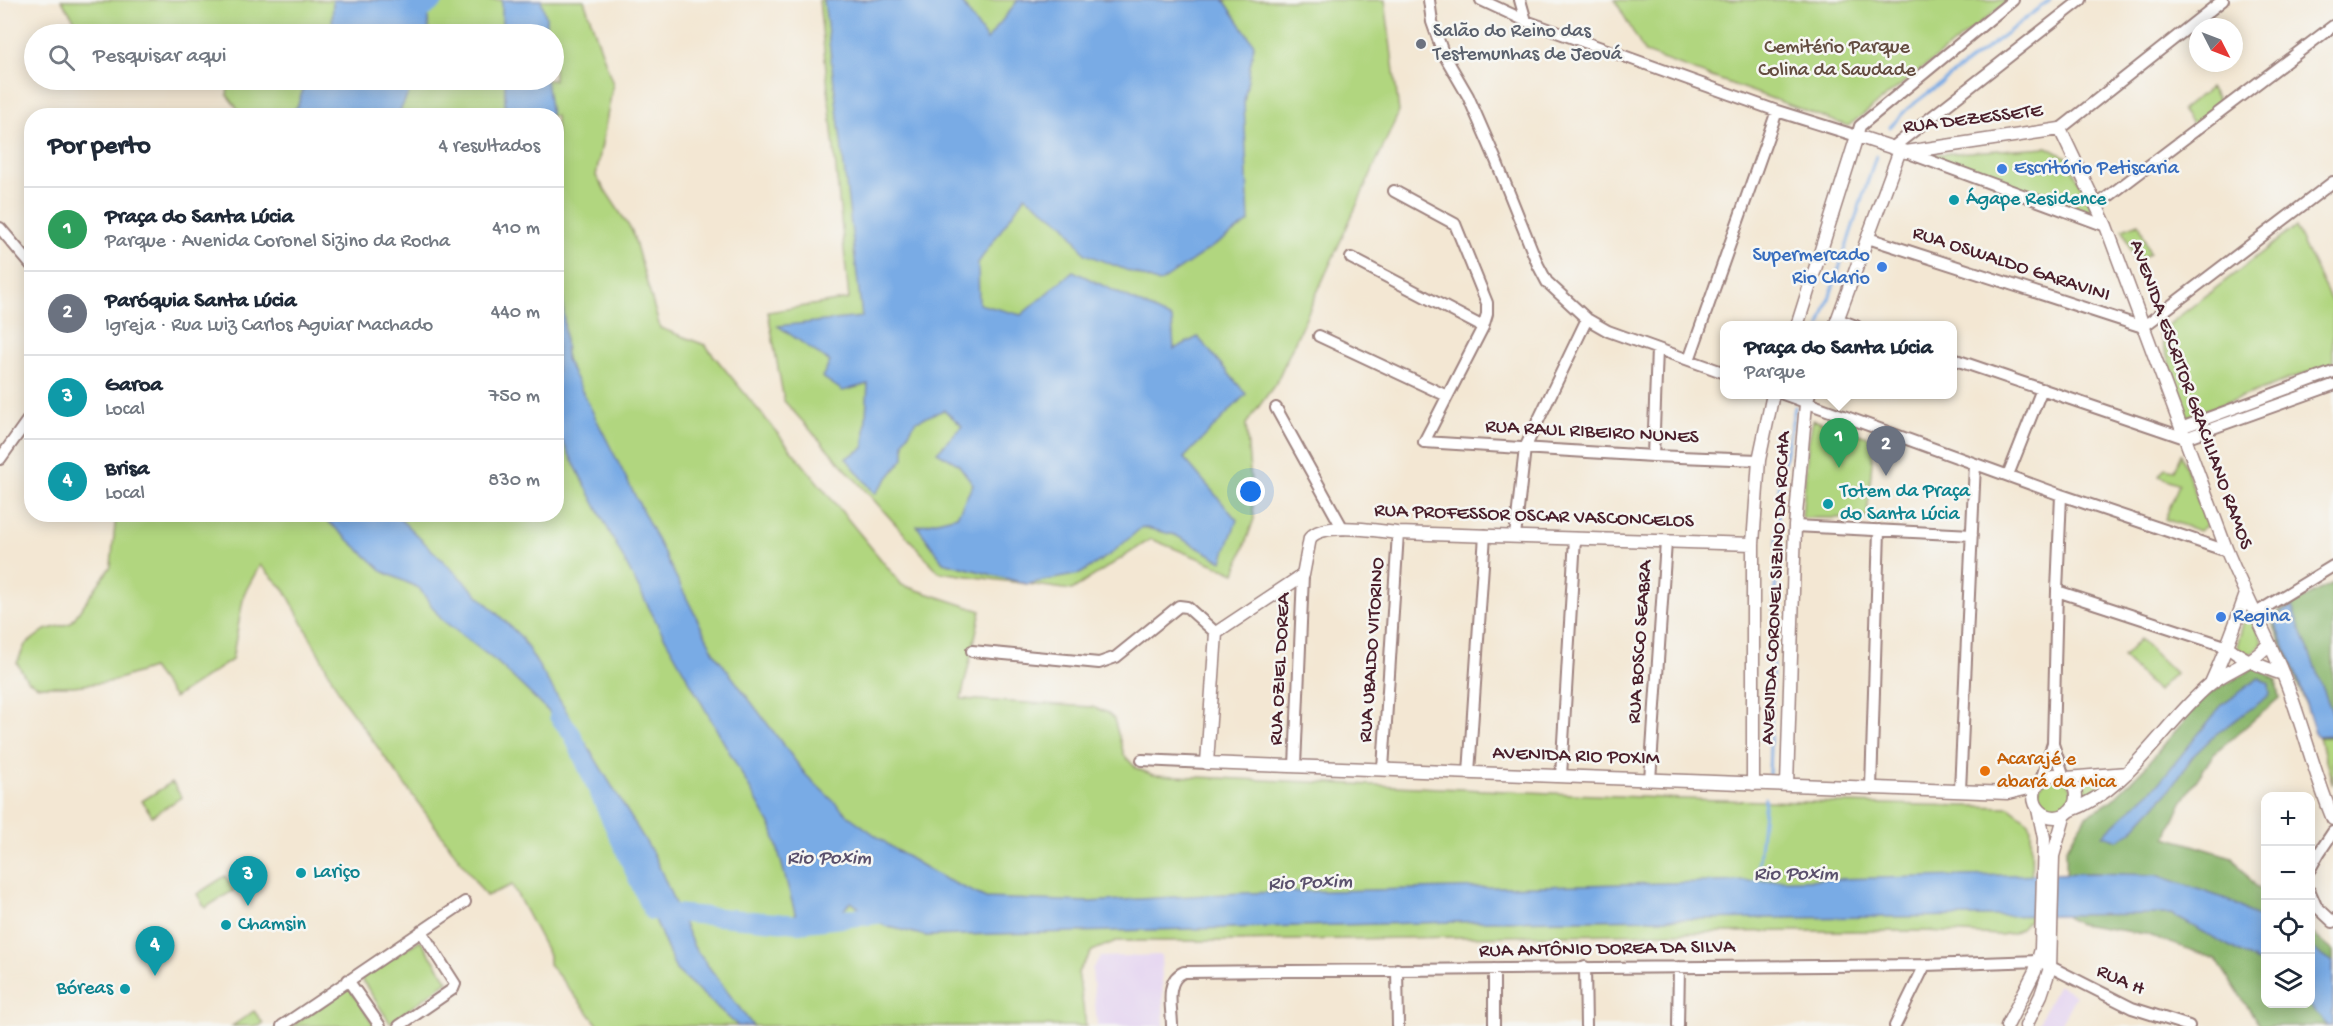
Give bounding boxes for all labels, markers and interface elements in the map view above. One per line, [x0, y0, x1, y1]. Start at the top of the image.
north arrow [2189, 18, 2243, 72]
place label: Salão do Reino das Testemunhas de Jeová [1432, 21, 1623, 67]
search box [24, 24, 564, 90]
marker: Salão do Reino das Testemunhas de Jeová [1414, 37, 1428, 51]
park label: Cemitério Parque Colina da Saudade [1758, 37, 1916, 83]
icon: search [45, 41, 78, 74]
text: Pesquisar aqui [93, 44, 227, 70]
street label: RUA DEZESSETE [1902, 100, 2046, 140]
text: Por perto [48, 132, 151, 163]
text: 4 resultados [439, 136, 540, 159]
place label: Escritório Petiscaria [2014, 158, 2180, 181]
marker: Escritório Petiscaria [1995, 162, 2009, 176]
place label: Ágape Residence [1966, 187, 2107, 212]
marker: Ágape Residence [1947, 193, 1961, 207]
text: Praça do Santa Lúcia [105, 205, 294, 231]
text: 1 [63, 218, 72, 241]
text: 410 m [492, 218, 540, 241]
street label: RUA OSWALDO GARAVINI [1909, 222, 2113, 308]
text: Parque · Avenida Coronel Sizino da Rocha [105, 231, 450, 254]
street label: AVENIDA ESCRITOR GRACILIANO RAMOS [2123, 237, 2257, 553]
place label: Supermercado Rio Clario [1752, 245, 1870, 291]
marker: Supermercado Rio Clario [1875, 260, 1889, 274]
text: Paróquia Santa Lúcia [105, 289, 296, 315]
text: 2 [63, 302, 72, 325]
text: 440 m [491, 302, 540, 325]
text: Igreja · Rua Luiz Carlos Aguiar Machado [105, 315, 433, 338]
popup [1720, 321, 1957, 399]
text: Praça do Santa Lúcia [1744, 336, 1933, 362]
text: Parque [1744, 362, 1805, 385]
text: Garoa [105, 373, 163, 399]
text: 3 [62, 386, 73, 409]
text: 750 m [489, 386, 540, 409]
text: Local [105, 399, 145, 422]
street label: RUA RAUL RIBEIRO NUNES [1485, 416, 1700, 450]
pin: 1 [1820, 418, 1858, 468]
pin: 2 [1866, 426, 1906, 476]
street label: AVENIDA CORONEL SIZINO DA ROCHA [1757, 430, 1797, 745]
text: Brisa [105, 457, 149, 483]
text: 4 [63, 470, 72, 493]
text: 830 m [488, 470, 540, 493]
your location [1236, 477, 1265, 506]
place label: Totem da Praça do Santa Lúcia [1839, 481, 1971, 527]
text: Local [105, 483, 145, 506]
marker: Totem da Praça do Santa Lúcia [1821, 497, 1835, 511]
street label: RUA PROFESSOR OSCAR VASCONCELOS [1374, 500, 1695, 534]
street label: RUA UBALDO VITORINO [1355, 557, 1391, 743]
street label: RUA BOSCO SEABRA [1624, 558, 1658, 724]
street label: RUA OZIEL DOREA [1266, 591, 1297, 746]
place label: Regina [2233, 606, 2291, 629]
marker: Regina [2214, 610, 2228, 624]
street label: AVENIDA RIO POXIM [1492, 743, 1660, 771]
place label: Acarajé e abará da Mica [1997, 749, 2117, 795]
marker: Acarajé e abará da Mica [1978, 764, 1992, 778]
map controls [2261, 792, 2315, 1008]
button: + [2261, 792, 2315, 846]
button: − [2261, 846, 2315, 900]
water label: Rio Poxim [787, 847, 871, 872]
pin: 3 [228, 856, 268, 906]
place label: Lariço [313, 862, 360, 885]
water label: Rio Poxim [1754, 863, 1838, 888]
marker: Lariço [294, 866, 308, 880]
water label: Rio Poxim [1267, 870, 1353, 898]
button: locate [2261, 900, 2315, 954]
place label: Chamsin [238, 914, 307, 937]
marker: Chamsin [219, 918, 233, 932]
pin: 4 [136, 926, 174, 976]
street label: RUA ANTÔNIO DOREA DA SILVA [1479, 936, 1736, 964]
button: layers [2261, 954, 2315, 1008]
street label: RUA H [2092, 960, 2148, 1002]
place label: Bóreas [56, 978, 114, 1001]
marker: Bóreas [118, 982, 132, 996]

